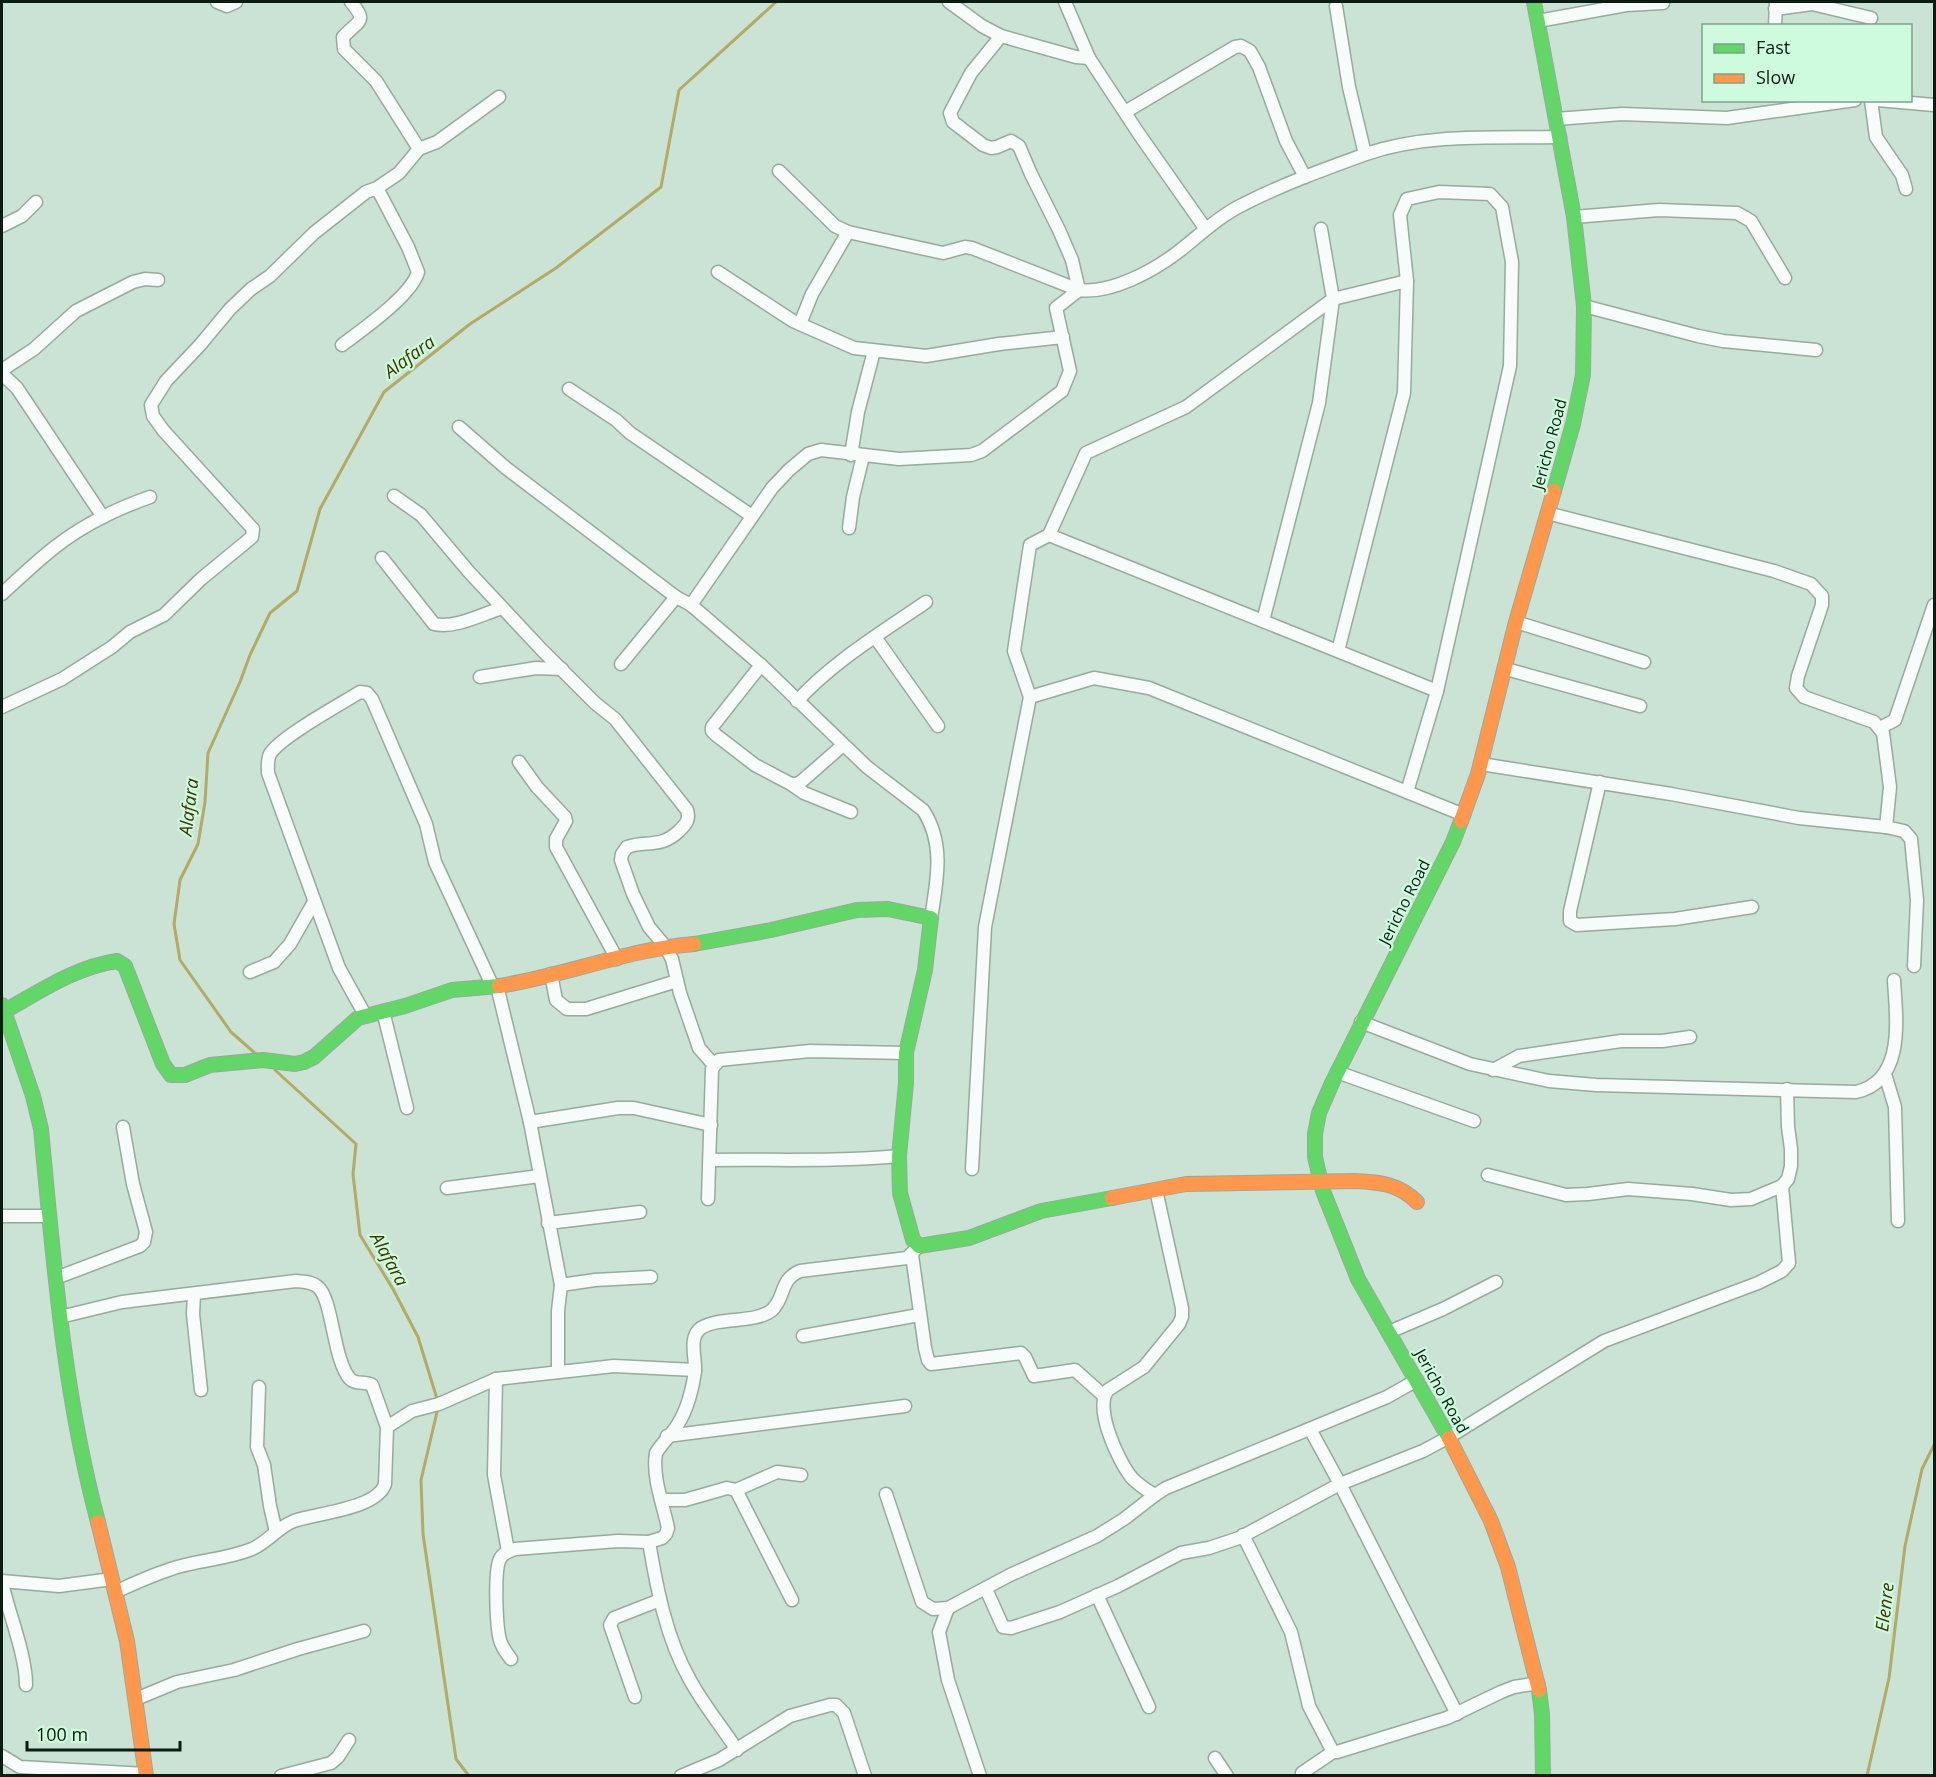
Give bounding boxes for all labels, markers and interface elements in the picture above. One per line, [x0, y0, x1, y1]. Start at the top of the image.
legend [1702, 24, 1912, 102]
text: Fast [1756, 35, 1790, 59]
text: Slow [1756, 65, 1795, 89]
water label: Alafara [377, 329, 439, 384]
street label: Jericho Road [1526, 396, 1572, 494]
water label: Alafara [172, 777, 203, 839]
street label: Jericho Road [1372, 855, 1435, 950]
water label: Alafara [364, 1226, 415, 1290]
street label: Jericho Road [1409, 1343, 1474, 1437]
water label: Elenre [1869, 1581, 1899, 1633]
scale bar [27, 1714, 180, 1752]
text: 100 m [36, 1722, 88, 1746]

